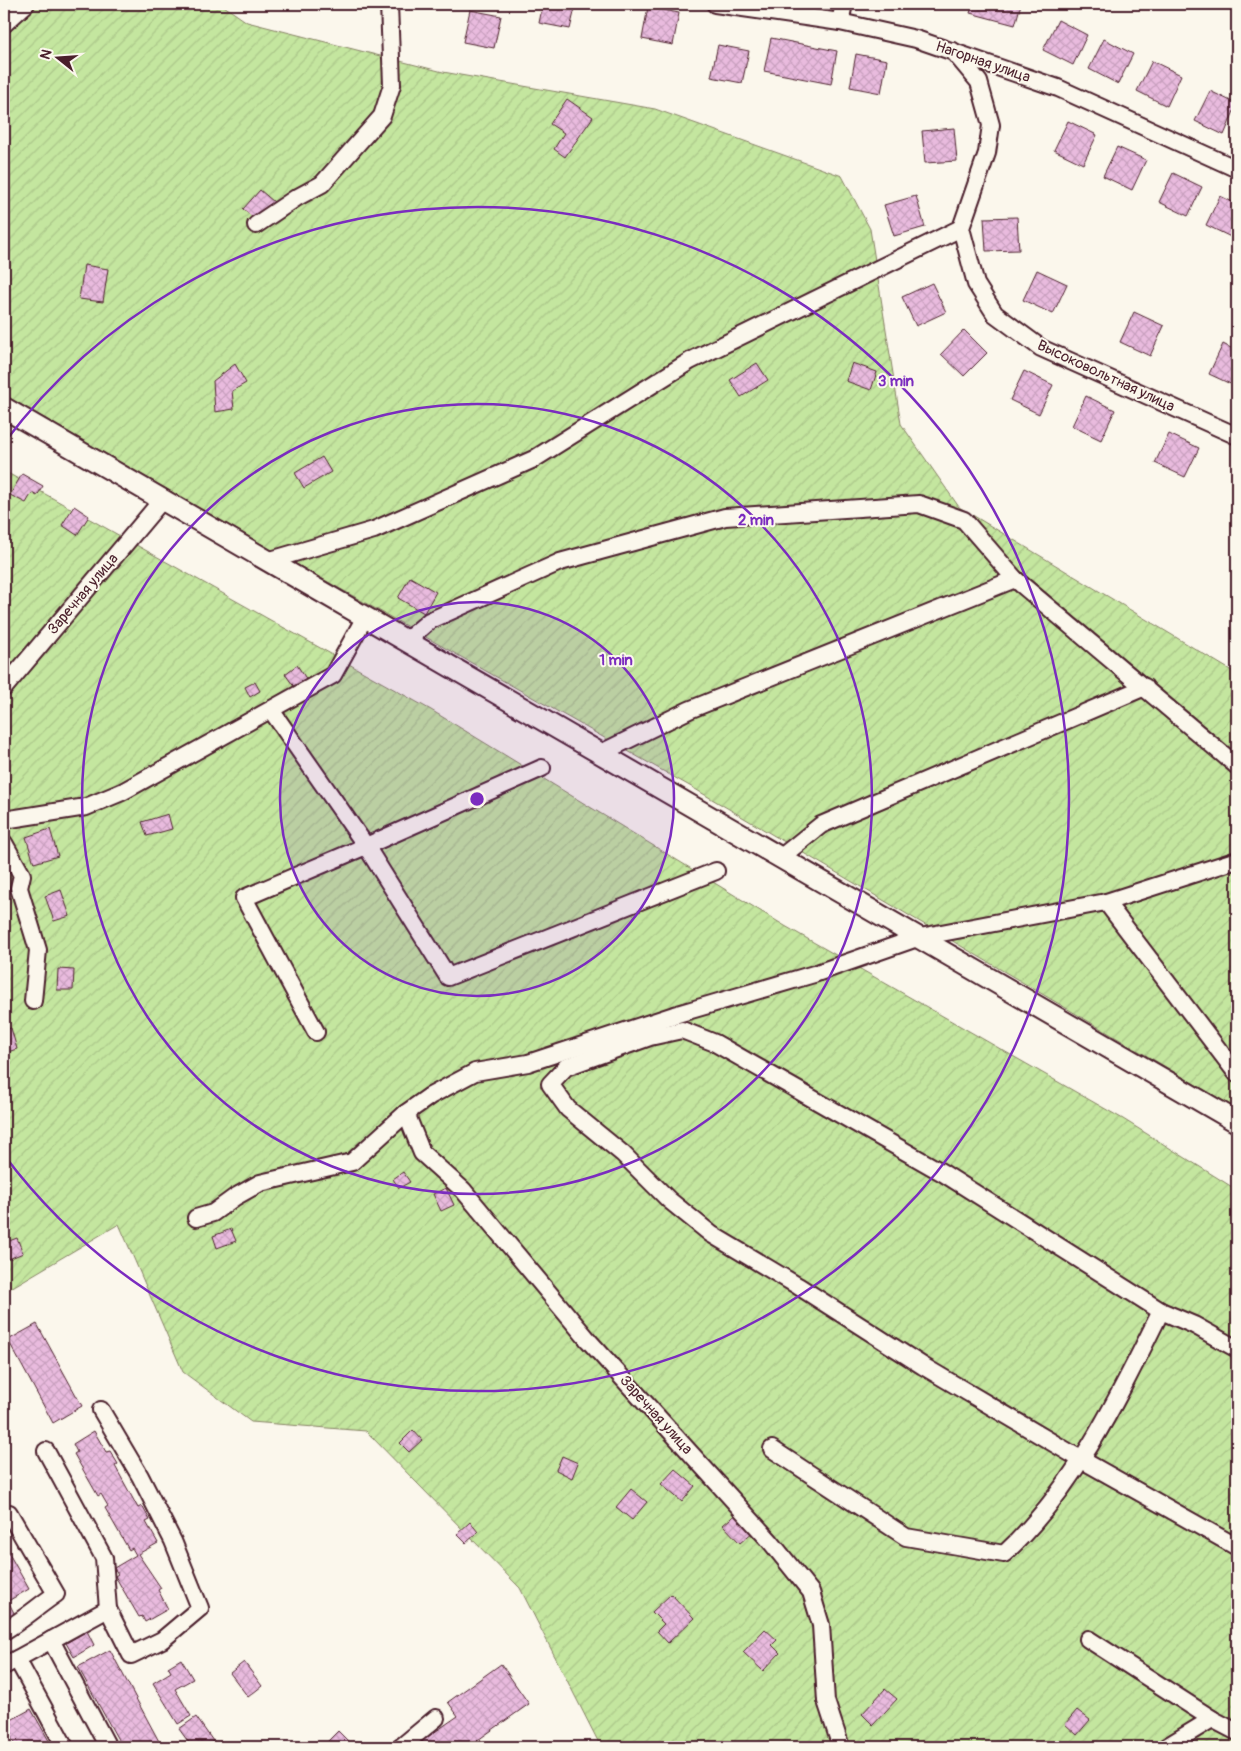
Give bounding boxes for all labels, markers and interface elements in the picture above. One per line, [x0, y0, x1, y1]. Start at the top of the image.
north arrow [32, 32, 82, 82]
street label: Нагорная улица [933, 37, 1033, 87]
text: N [37, 47, 56, 61]
street label: Высоковольтная улица [1034, 336, 1178, 416]
text: 3 min [878, 372, 914, 391]
text: 2 min [738, 511, 774, 530]
street label: Заречная улица [44, 550, 122, 638]
text: 1 min [599, 651, 633, 670]
centre of rings [468, 790, 486, 808]
street label: Заречная улица [615, 1371, 697, 1459]

